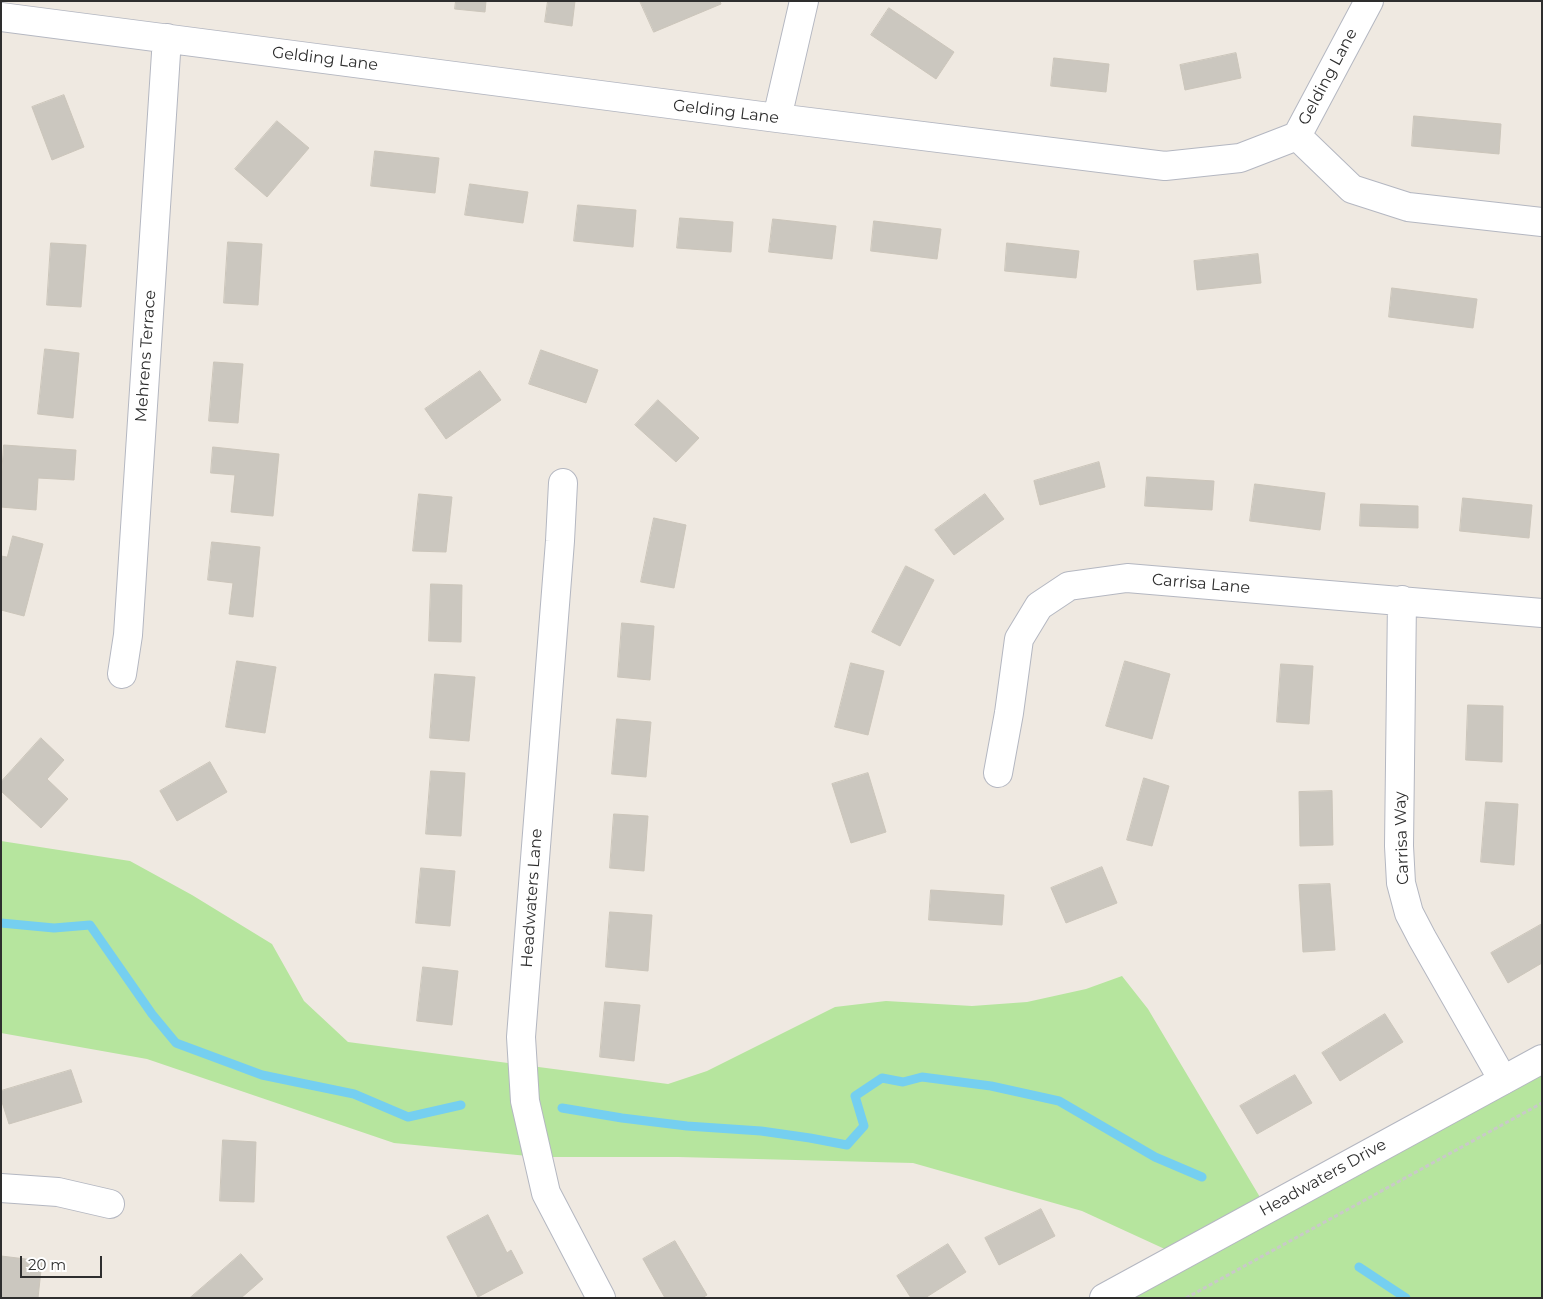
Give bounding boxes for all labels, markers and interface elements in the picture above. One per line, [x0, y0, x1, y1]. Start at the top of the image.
street label: Gelding Lane [1294, 25, 1362, 129]
street label: Gelding Lane [271, 43, 379, 75]
street label: Gelding Lane [672, 96, 780, 128]
street label: Mehrens Terrace [132, 289, 160, 423]
street label: Carrisa Lane [1151, 570, 1251, 598]
street label: Carrisa Way [1391, 791, 1413, 885]
street label: Headwaters Lane [518, 828, 546, 968]
street label: Headwaters Drive [1256, 1135, 1390, 1221]
scale bar [22, 1246, 105, 1278]
text: 20 m [28, 1255, 66, 1274]

